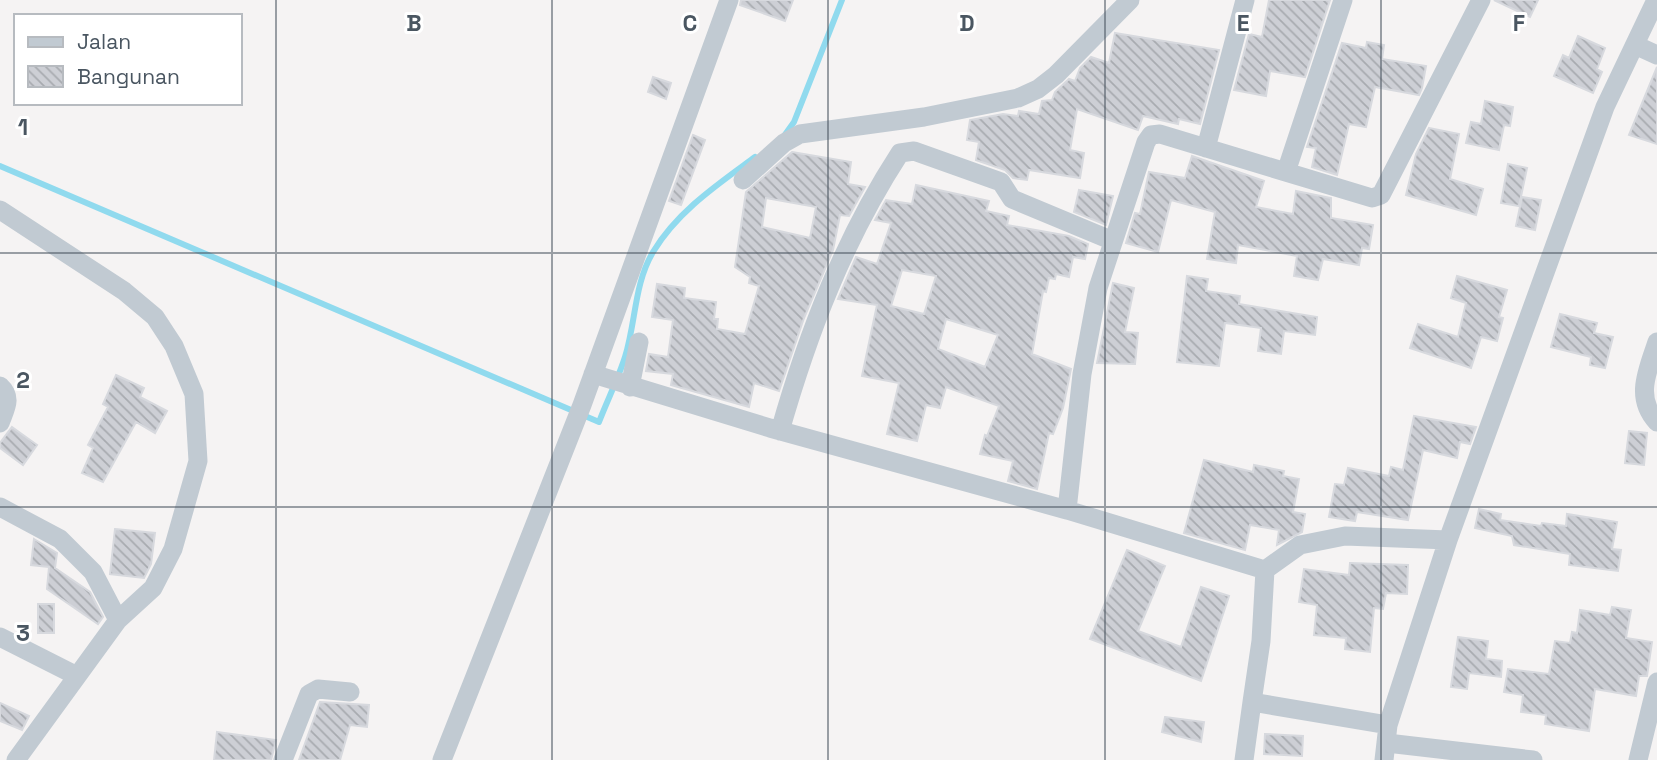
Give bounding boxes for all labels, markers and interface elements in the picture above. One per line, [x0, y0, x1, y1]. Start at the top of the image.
text: B [406, 8, 422, 38]
text: C [683, 8, 697, 38]
text: D [959, 8, 975, 38]
text: E [1237, 8, 1249, 38]
text: F [1513, 8, 1525, 38]
legend [14, 14, 242, 105]
text: Jalan [77, 28, 131, 55]
text: Bangunan [77, 63, 180, 90]
text: 1 [18, 112, 28, 142]
text: 2 [16, 365, 30, 395]
text: 3 [16, 618, 30, 648]

